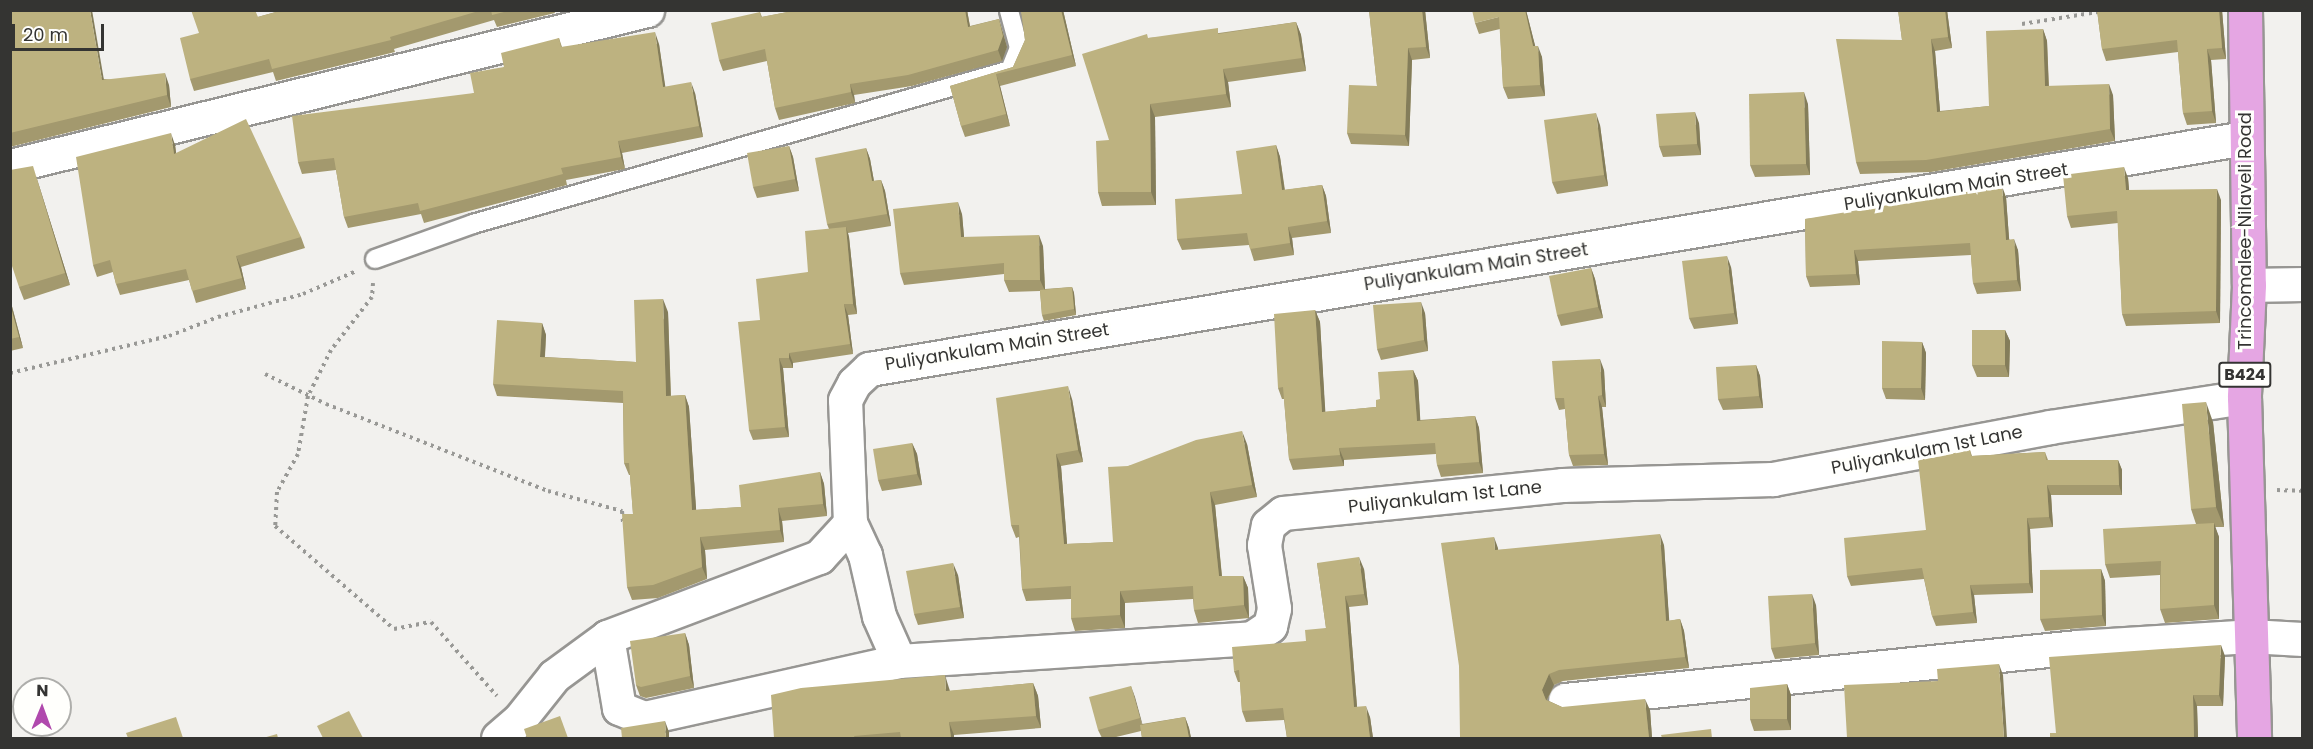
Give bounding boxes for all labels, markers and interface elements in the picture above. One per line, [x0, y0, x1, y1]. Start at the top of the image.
scale bar [15, 12, 106, 50]
text: 20 m [23, 22, 68, 47]
street label: Trincomalee-Nilaveli Road [2234, 112, 2256, 350]
street label: Puliyankulam Main Street [1842, 159, 2070, 215]
street label: Puliyankulam Main Street [1362, 239, 1590, 295]
street label: Puliyankulam Main Street [883, 319, 1111, 375]
road number: B424 [2218, 362, 2272, 388]
street label: Puliyankulam 1st Lane [1829, 421, 2025, 479]
street label: Puliyankulam 1st Lane [1347, 476, 1543, 518]
north arrow [12, 677, 72, 737]
text: N [36, 679, 49, 702]

